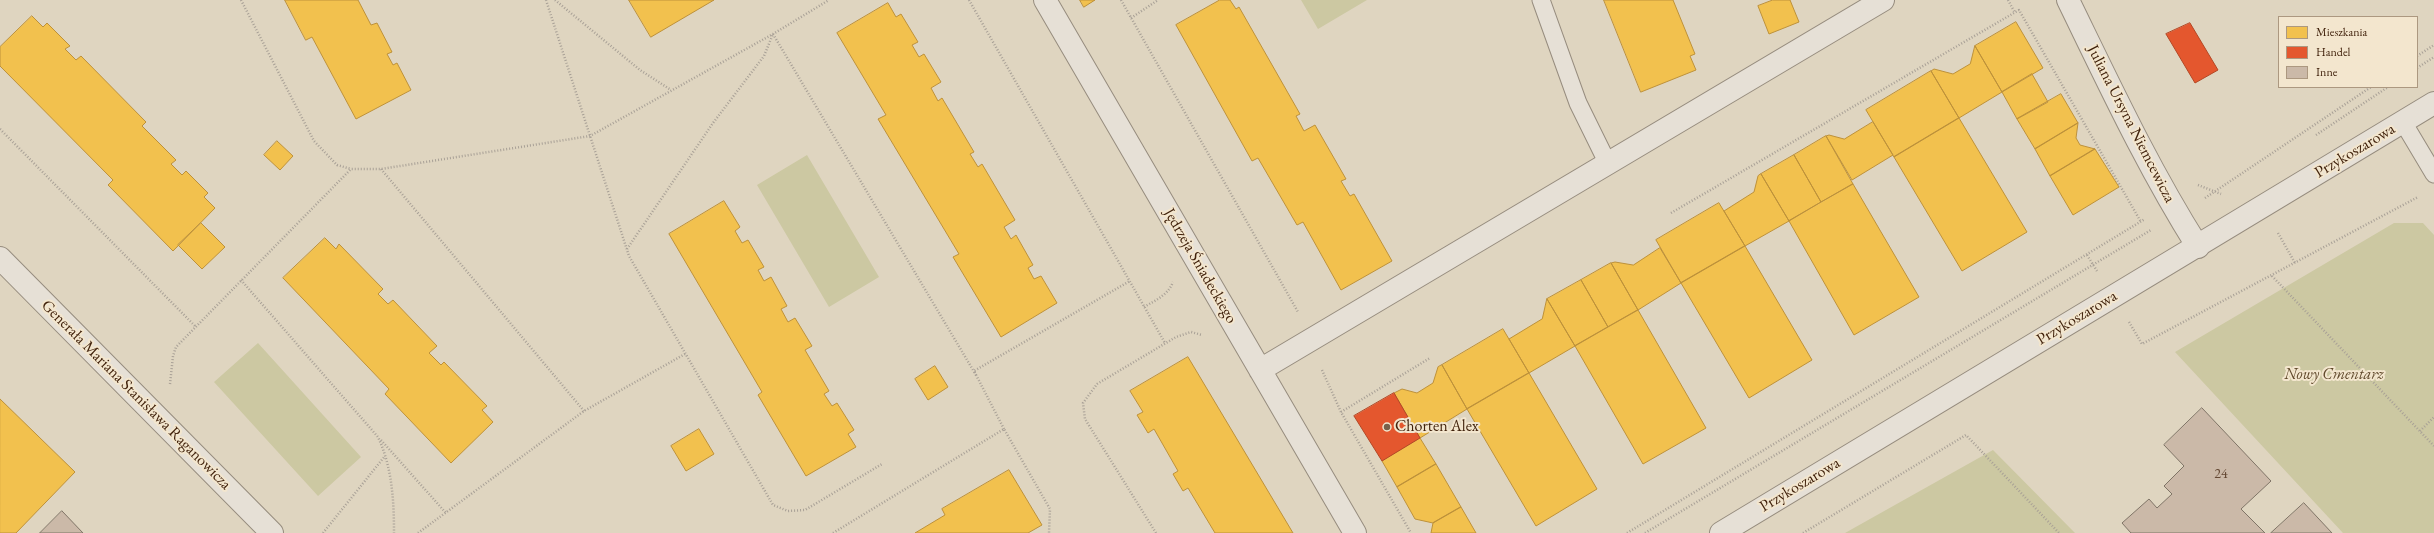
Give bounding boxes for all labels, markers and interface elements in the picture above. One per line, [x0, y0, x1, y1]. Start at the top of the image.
legend [2278, 16, 2418, 88]
text: Mieszkania [2316, 24, 2367, 40]
street label: Juliana Ursyna Niemcewicza [2083, 42, 2179, 206]
text: Handel [2316, 44, 2350, 60]
text: Inne [2316, 64, 2337, 80]
street label: Przykoszarowa [2311, 120, 2399, 182]
street label: Jędrzeja Śniadeckiego [1159, 205, 1241, 327]
street label: Przykoszarowa [2033, 287, 2121, 349]
street label: Generała Mariana Stanisława Raganowicza [37, 296, 235, 494]
park label: Nowy Cmentarz [2284, 365, 2384, 385]
place label: Chorten Alex [1395, 417, 1479, 437]
marker: Chorten Alex [1382, 422, 1392, 432]
street label: Przykoszarowa [1756, 454, 1844, 516]
house number: 24 [2214, 466, 2228, 482]

